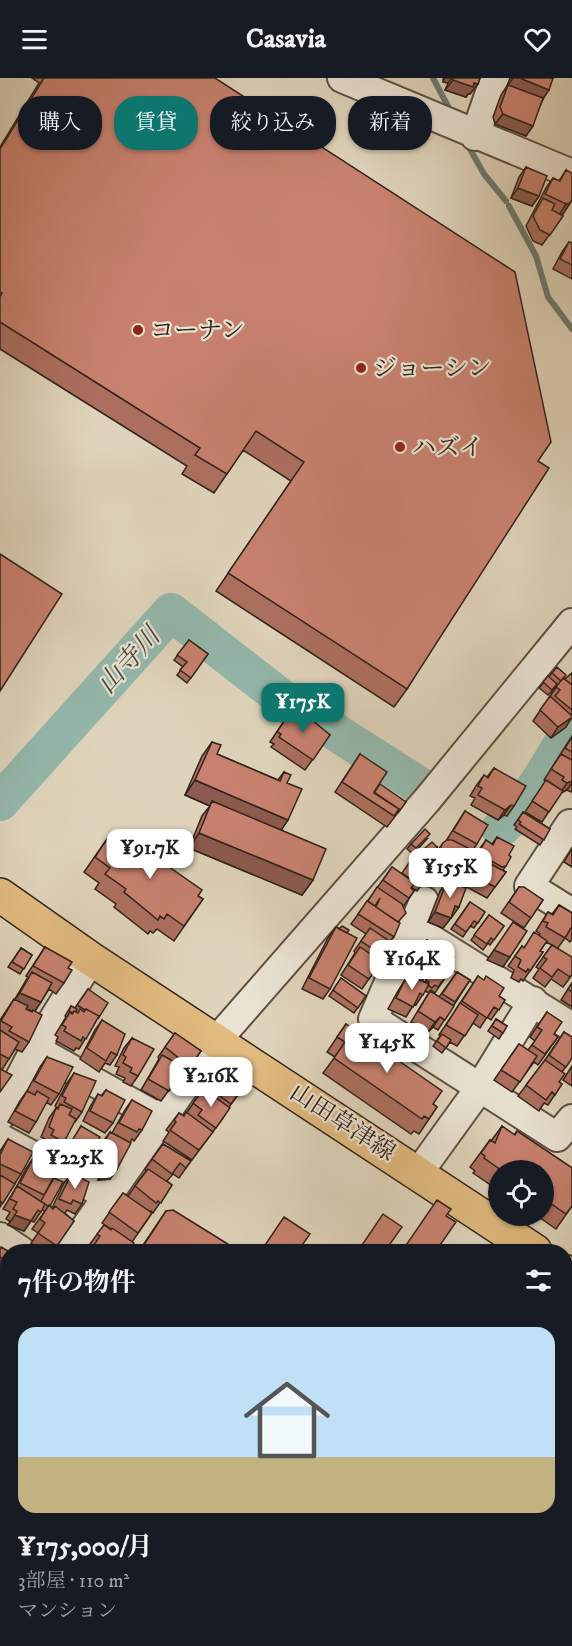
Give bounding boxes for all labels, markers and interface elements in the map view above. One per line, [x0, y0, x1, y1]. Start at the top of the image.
text: Casavia [246, 22, 326, 56]
icon: menu [18, 23, 51, 56]
icon: heart [521, 23, 554, 56]
chip: 購入 [18, 96, 102, 150]
chip: 賃貸 [114, 96, 198, 150]
chip: 絞り込み [210, 96, 336, 150]
chip: 新着 [348, 96, 432, 150]
place label: コーナン [150, 316, 245, 346]
marker: コーナン [131, 323, 145, 337]
place label: ジョーシン [373, 354, 491, 384]
marker: ジョーシン [354, 361, 368, 375]
place label: ハズイ [412, 433, 484, 463]
marker: ハズイ [393, 440, 407, 454]
water label: 山寺川 [91, 619, 169, 701]
pin: ¥175K [261, 683, 345, 734]
text: ¥175K [275, 690, 331, 715]
pin: ¥91.7K [101, 829, 199, 880]
text: ¥91.7K [121, 836, 179, 861]
pin: ¥155K [408, 848, 492, 899]
text: ¥155K [423, 855, 477, 880]
pin: ¥164K [370, 940, 454, 991]
text: ¥164K [384, 947, 440, 972]
pin: ¥145K [345, 1023, 429, 1074]
text: ¥145K [359, 1030, 415, 1055]
pin: ¥216K [169, 1057, 253, 1108]
text: ¥216K [184, 1064, 238, 1089]
street label: 山田草津線 [284, 1078, 401, 1168]
pin: ¥225K [33, 1139, 117, 1190]
text: ¥225K [47, 1146, 103, 1171]
map controls [488, 1160, 554, 1226]
button: locate [488, 1160, 554, 1226]
icon: filters [522, 1264, 555, 1297]
text: 7件の物件 [18, 1267, 136, 1300]
icon: home [233, 1366, 341, 1474]
text: ¥175,000/月 [18, 1531, 153, 1564]
text: 3部屋 · 110 m² [18, 1569, 129, 1594]
text: マンション [18, 1599, 117, 1624]

